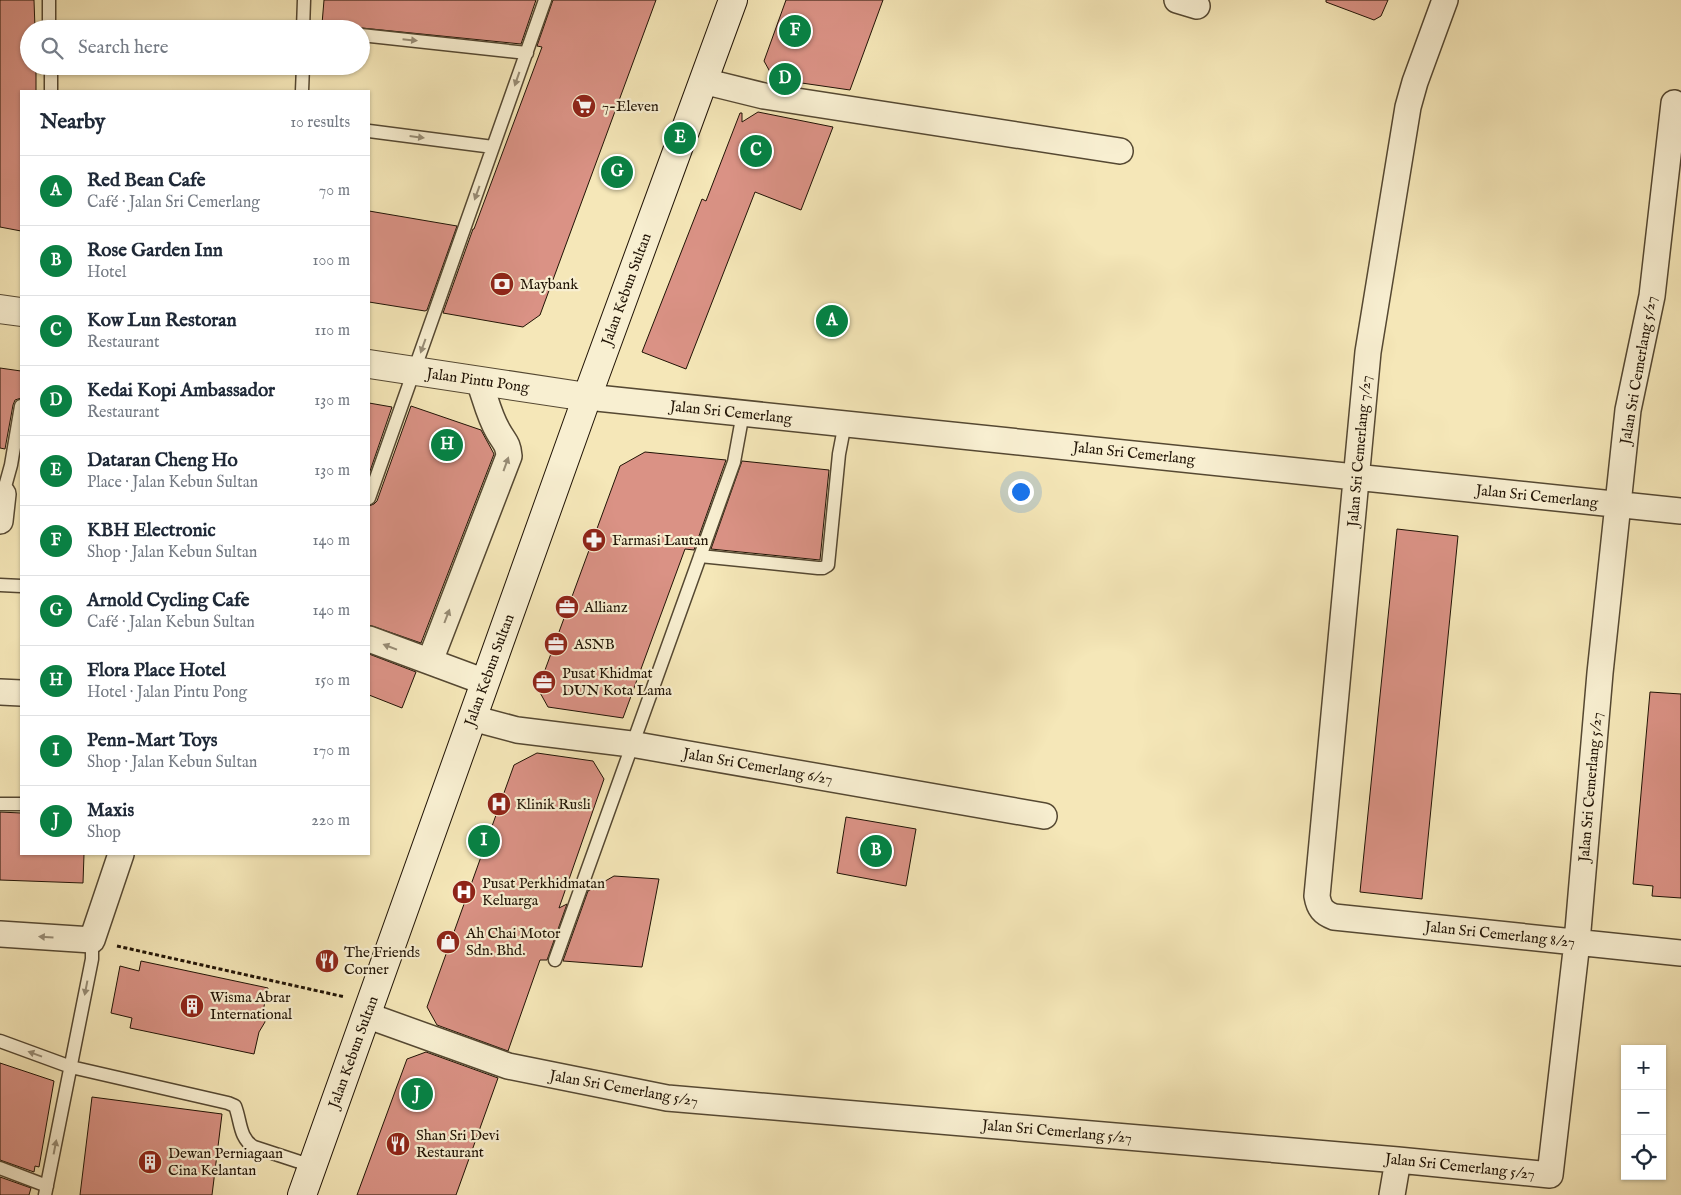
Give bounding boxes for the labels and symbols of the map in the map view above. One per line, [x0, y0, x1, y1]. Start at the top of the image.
pin: F [779, 12, 811, 50]
one-way arrow [402, 36, 418, 44]
pin: D [769, 60, 801, 98]
one-way arrow [513, 72, 521, 87]
supermarket icon: 7-Eleven [571, 93, 597, 119]
place label: 7-Eleven [602, 97, 659, 116]
pin: E [664, 119, 696, 157]
pin: C [740, 132, 772, 170]
one-way arrow [409, 133, 425, 141]
pin: G [601, 153, 633, 191]
one-way arrow [473, 186, 481, 201]
street label: Jalan Kebun Sultan [597, 230, 656, 350]
bank icon: Maybank [489, 271, 515, 297]
place label: Maybank [520, 275, 579, 294]
street label: Jalan Sri Cemerlang 5/27 [1616, 294, 1661, 448]
pin: A [816, 302, 848, 340]
one-way arrow [419, 339, 426, 354]
street label: Jalan Pintu Pong [423, 364, 531, 397]
street label: Jalan Sri Cemerlang 7/27 [1343, 375, 1376, 530]
street label: Jalan Sri Cemerlang [667, 396, 794, 428]
pin: H [431, 426, 463, 464]
street label: Jalan Sri Cemerlang [1070, 437, 1197, 469]
one-way arrow [502, 457, 510, 471]
your location [1008, 479, 1034, 505]
street label: Jalan Sri Cemerlang [1473, 480, 1600, 512]
pharmacy icon: Farmasi Lautan [581, 527, 607, 553]
place label: Farmasi Lautan [612, 531, 708, 550]
office icon: Allianz [554, 594, 580, 620]
place label: Allianz [583, 598, 628, 617]
one-way arrow [443, 608, 451, 623]
street label: Jalan Kebun Sultan [460, 611, 519, 731]
office icon: ASNB [543, 631, 569, 657]
place label: ASNB [573, 635, 615, 654]
one-way arrow [382, 643, 397, 651]
place label: Pusat Khidmat DUN Kota Lama [562, 664, 672, 700]
office icon: Pusat Khidmat DUN Kota Lama [531, 669, 557, 695]
street label: Jalan Sri Cemerlang 5/27 [1574, 711, 1607, 865]
street label: Jalan Sri Cemerlang 6/27 [680, 744, 834, 789]
hospital icon: Klinik Rusli [486, 791, 512, 817]
place label: Klinik Rusli [516, 795, 591, 814]
pin: I [468, 822, 500, 860]
pin: B [860, 832, 892, 870]
place label: Pusat Perkhidmatan Keluarga [482, 874, 605, 910]
hospital icon: Pusat Perkhidmatan Keluarga [451, 879, 477, 905]
street label: Jalan Sri Cemerlang 8/27 [1422, 917, 1576, 952]
place label: Ah Chai Motor Sdn. Bhd. [465, 924, 561, 960]
shop icon: Ah Chai Motor Sdn. Bhd. [435, 929, 461, 955]
one-way arrow [38, 932, 54, 940]
place label: The Friends Corner [344, 943, 420, 979]
restaurant icon: The Friends Corner [314, 948, 340, 974]
one-way arrow [82, 981, 90, 997]
place label: Wisma Abrar International [210, 988, 293, 1024]
building icon: Wisma Abrar International [179, 993, 205, 1019]
street label: Jalan Kebun Sultan [324, 993, 383, 1113]
one-way arrow [28, 1050, 43, 1057]
street label: Jalan Sri Cemerlang 5/27 [546, 1066, 700, 1111]
pin: J [401, 1075, 433, 1113]
street label: Jalan Sri Cemerlang 5/27 [979, 1115, 1133, 1148]
place label: Shan Sri Devi Restaurant [416, 1126, 500, 1162]
restaurant icon: Shan Sri Devi Restaurant [385, 1131, 411, 1157]
one-way arrow [51, 1140, 59, 1155]
place label: Dewan Perniagaan Cina Kelantan [168, 1144, 283, 1180]
building icon: Dewan Perniagaan Cina Kelantan [137, 1149, 163, 1175]
street label: Jalan Sri Cemerlang 5/27 [1382, 1149, 1536, 1184]

